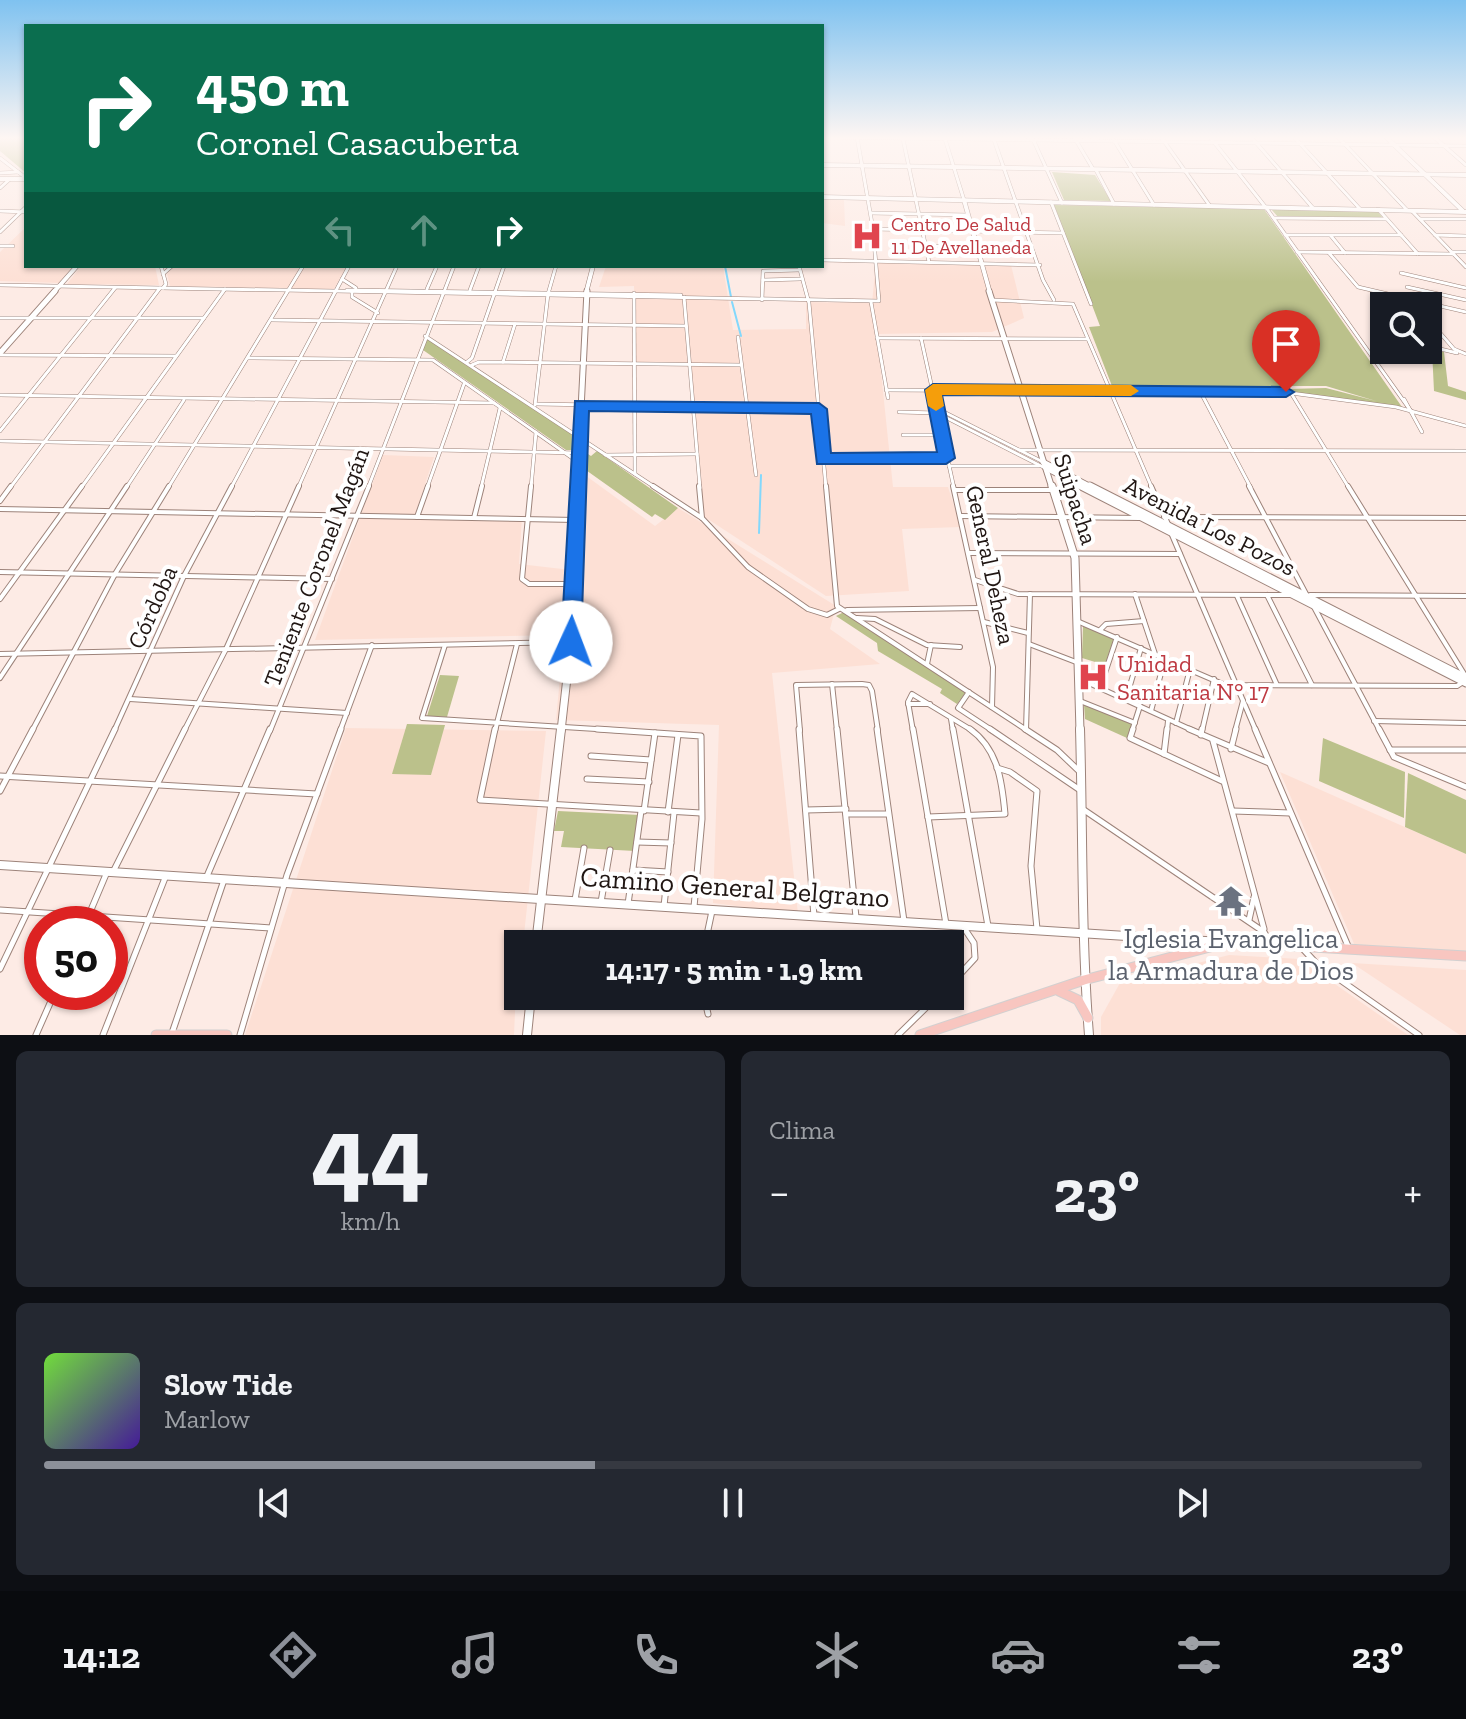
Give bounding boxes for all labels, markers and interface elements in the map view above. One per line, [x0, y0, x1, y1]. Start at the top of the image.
text: 450 m [196, 53, 349, 120]
icon: right [64, 56, 168, 160]
text: Coronel Casacuberta [196, 121, 519, 164]
icon: left [318, 208, 362, 252]
icon: ahead [402, 208, 446, 252]
icon: right [486, 208, 530, 252]
place label: Centro De Salud 11 De Avellaneda [891, 212, 1032, 259]
hospital icon: Centro De Salud 11 De Avellaneda [850, 219, 884, 253]
map controls [1370, 292, 1442, 364]
button: search [1370, 292, 1442, 364]
pin [1252, 310, 1320, 392]
icon: arrive [1264, 322, 1308, 366]
street label: Teniente Coronel Magán [257, 443, 375, 691]
street label: Suipacha [1048, 450, 1104, 549]
street label: Avenida Los Pozos [1119, 470, 1301, 582]
street label: General Deheza [960, 483, 1022, 648]
street label: Córdoba [121, 561, 183, 653]
position arrow [529, 600, 613, 684]
place label: Unidad Sanitaria N° 17 [1117, 649, 1269, 706]
hospital icon: Unidad Sanitaria N° 17 [1076, 660, 1110, 694]
street label: Camino General Belgrano [579, 860, 891, 914]
temple icon: Iglesia Evangelica la Armadura de Dios [1214, 884, 1248, 918]
speed limit sign: 50 [24, 906, 128, 1010]
place label: Iglesia Evangelica la Armadura de Dios [1108, 922, 1354, 987]
text: 14:17 · 5 min · 1.9 km [605, 952, 863, 988]
text: 44 [311, 1090, 430, 1215]
text: Clima [769, 1114, 835, 1146]
text: 23° [1054, 1155, 1140, 1227]
text: − [769, 1165, 790, 1218]
text: + [1403, 1165, 1422, 1218]
text: km/h [341, 1205, 400, 1237]
text: Slow Tide [164, 1367, 292, 1403]
text: Marlow [164, 1403, 250, 1435]
icon: previous [252, 1481, 296, 1525]
icon: pause [711, 1481, 755, 1525]
icon: next [1170, 1481, 1214, 1525]
icon: directions [265, 1627, 321, 1683]
icon: music [447, 1627, 503, 1683]
icon: phone [628, 1627, 684, 1683]
icon: climate [809, 1627, 865, 1683]
icon: car [990, 1627, 1046, 1683]
icon: filters [1171, 1627, 1227, 1683]
text: 14:12 [63, 1634, 140, 1677]
text: 23° [1352, 1634, 1403, 1677]

